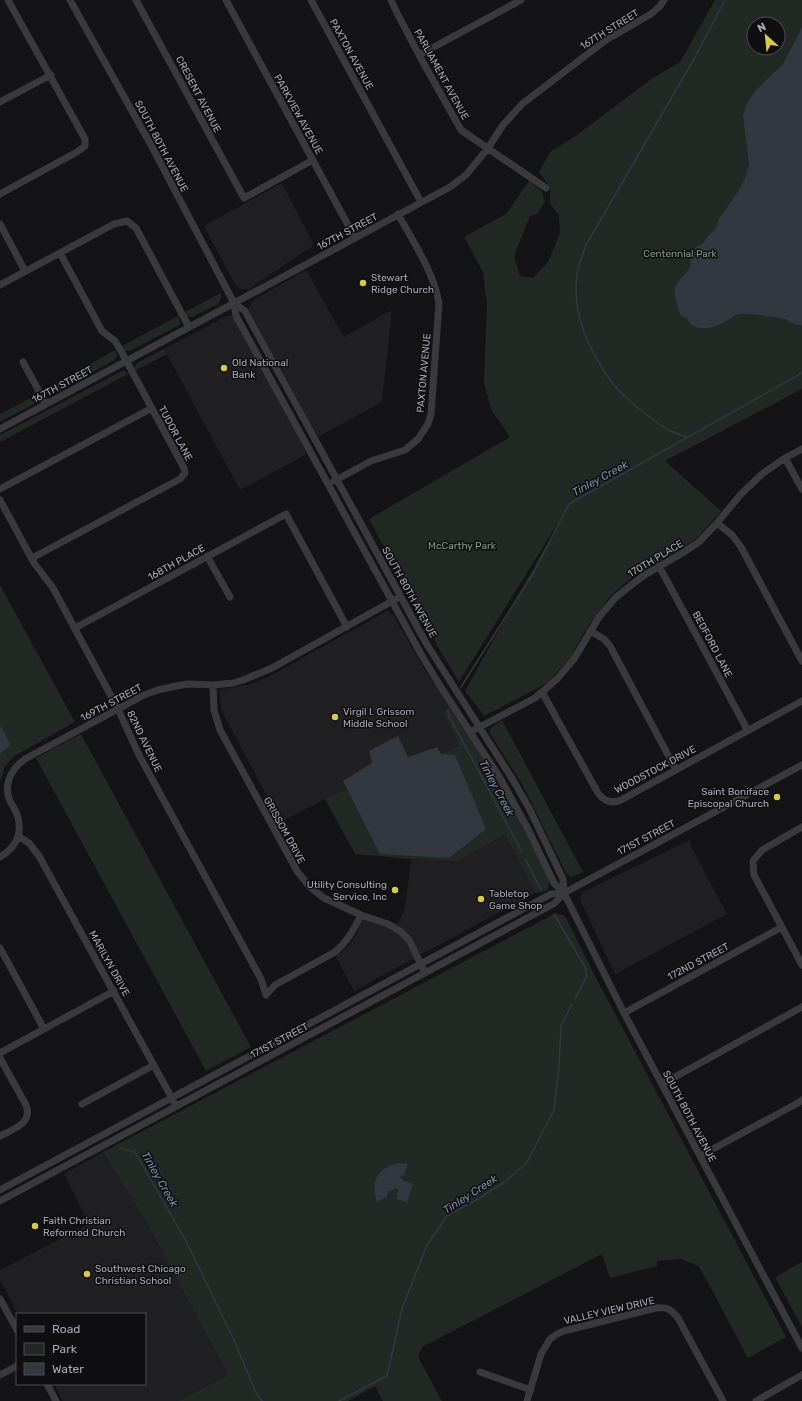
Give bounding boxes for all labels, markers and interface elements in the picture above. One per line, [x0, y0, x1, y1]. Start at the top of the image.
street label: 167TH STREET [578, 7, 641, 53]
north arrow [746, 16, 786, 56]
street label: PAXTON AVENUE [327, 17, 376, 92]
text: N [755, 20, 768, 35]
street label: PARLIAMENT AVENUE [411, 27, 471, 122]
street label: CRESENT AVENUE [173, 54, 223, 135]
street label: PARKVIEW AVENUE [271, 72, 325, 157]
street label: SOUTH 80TH AVENUE [132, 99, 190, 194]
street label: 167TH STREET [315, 211, 380, 253]
park label: Centennial Park [643, 248, 718, 260]
place label: Stewart Ridge Church [371, 272, 434, 296]
marker: Stewart Ridge Church [358, 278, 368, 288]
street label: PAXTON AVENUE [415, 333, 433, 413]
place label: Old National Bank [232, 357, 288, 381]
marker: Old National Bank [219, 363, 229, 373]
street label: 167TH STREET [30, 364, 95, 406]
street label: TUDOR LANE [156, 404, 195, 463]
water label: Tinley Creek [570, 458, 631, 499]
street label: 170TH PLACE [626, 538, 685, 580]
park label: McCarthy Park [428, 540, 497, 552]
street label: 168TH PLACE [146, 542, 207, 583]
street label: SOUTH 80TH AVENUE [379, 545, 439, 640]
street label: BEDFORD LANE [690, 609, 735, 680]
street label: 169TH STREET [79, 682, 144, 724]
place label: Virgil I. Grissom Middle School [343, 706, 414, 730]
street label: 82ND AVENUE [124, 709, 164, 774]
marker: Virgil I. Grissom Middle School [330, 712, 340, 722]
street label: WOODSTOCK DRIVE [613, 743, 698, 796]
water label: Tinley Creek [476, 758, 517, 819]
place label: Saint Boniface Episcopal Church [688, 786, 769, 810]
marker: Saint Boniface Episcopal Church [772, 792, 782, 802]
street label: GRISSOM DRIVE [261, 795, 307, 866]
street label: 171ST STREET [615, 817, 678, 858]
place label: Utility Consulting Service, Inc [307, 879, 387, 903]
marker: Utility Consulting Service, Inc [390, 885, 400, 895]
place label: Tabletop Game Shop [489, 888, 542, 912]
marker: Tabletop Game Shop [476, 894, 486, 904]
street label: MARILYN DRIVE [86, 929, 132, 998]
street label: 172ND STREET [666, 941, 731, 983]
street label: 171ST STREET [248, 1020, 311, 1061]
street label: SOUTH 80TH AVENUE [660, 1069, 718, 1164]
water label: Tinley Creek [138, 1149, 181, 1210]
water label: Tinley Creek [441, 1172, 500, 1217]
place label: Faith Christian Reformed Church [43, 1215, 125, 1239]
marker: Faith Christian Reformed Church [30, 1221, 40, 1231]
place label: Southwest Chicago Christian School [95, 1263, 186, 1287]
marker: Southwest Chicago Christian School [82, 1269, 92, 1279]
street label: VALLEY VIEW DRIVE [563, 1295, 656, 1327]
legend [16, 1313, 146, 1385]
text: Road [52, 1322, 80, 1336]
text: Park [52, 1342, 78, 1356]
text: Water [52, 1362, 84, 1376]

